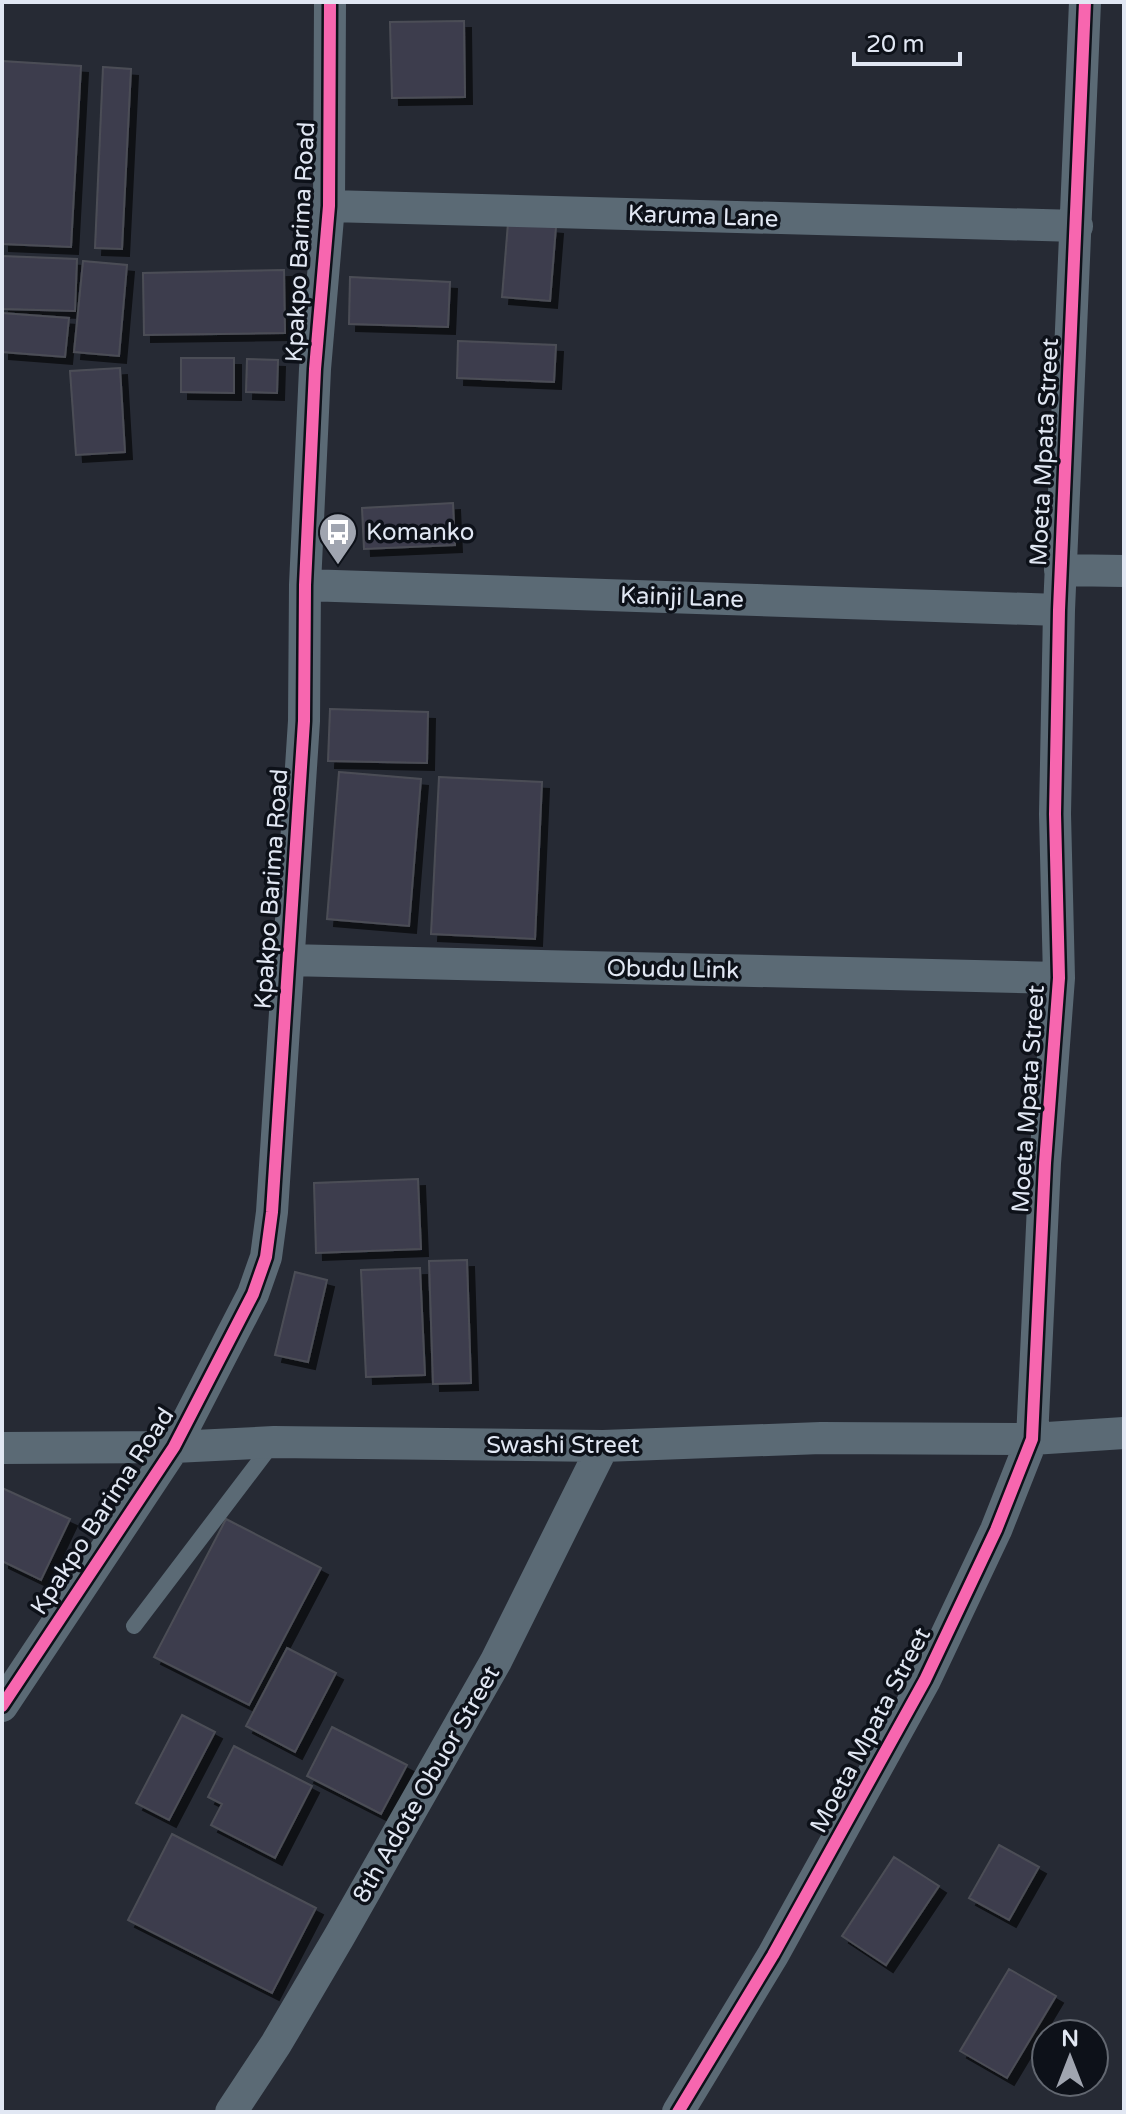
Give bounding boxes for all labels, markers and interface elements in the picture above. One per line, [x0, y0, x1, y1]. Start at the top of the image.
scale bar [854, 16, 960, 66]
text: 20 m [866, 30, 924, 59]
street label: Kpakpo Barima Road [280, 121, 321, 363]
street label: Karuma Lane [627, 199, 779, 234]
street label: Moeta Mpata Street [1024, 337, 1065, 567]
bus stop icon: Komanko [317, 511, 359, 566]
place label: Komanko [366, 518, 474, 547]
street label: Kainji Lane [620, 581, 744, 614]
street label: Kpakpo Barima Road [249, 768, 294, 1010]
street label: Obudu Link [606, 954, 739, 985]
street label: Moeta Mpata Street [1006, 984, 1051, 1214]
street label: Kpakpo Barima Road [25, 1402, 180, 1620]
street label: Swashi Street [486, 1431, 640, 1460]
street label: Moeta Mpata Street [804, 1622, 937, 1838]
street label: 8th Adote Obuor Street [347, 1661, 506, 1908]
north arrow [1030, 2018, 1110, 2098]
text: N [1061, 2026, 1079, 2052]

